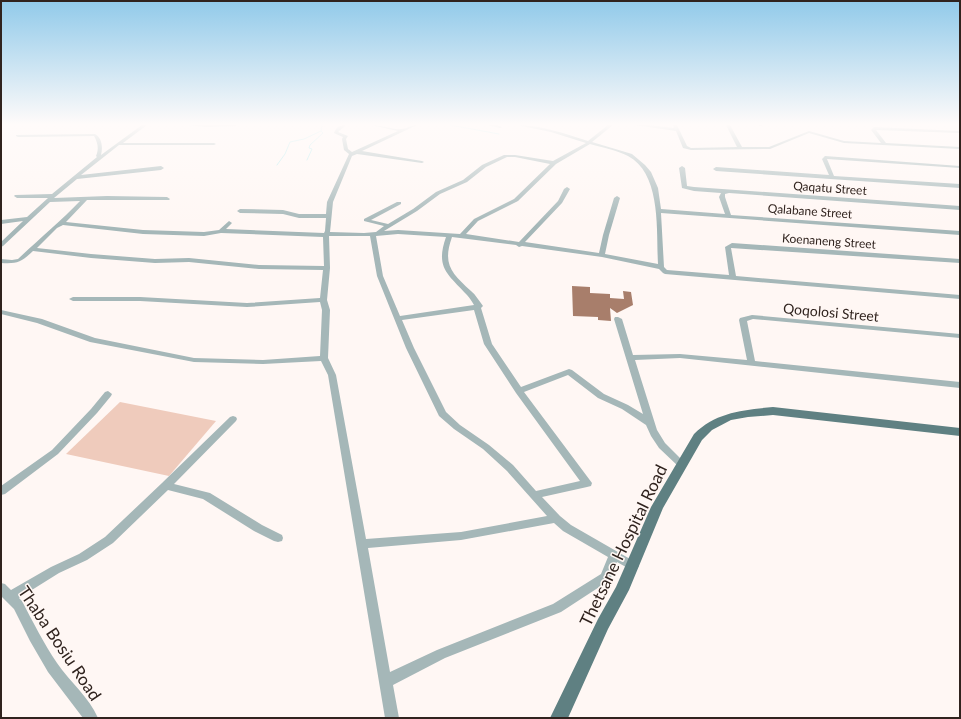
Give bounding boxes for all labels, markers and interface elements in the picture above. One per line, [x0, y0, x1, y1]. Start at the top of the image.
street label: Qaqatu Street [793, 178, 868, 198]
street label: Qalabane Street [767, 201, 853, 221]
street label: Koenaneng Street [782, 230, 877, 252]
street label: Qoqolosi Street [782, 299, 880, 325]
street label: Thetsane Hospital Road [575, 461, 671, 629]
street label: Thaba Bosiu Road [14, 582, 106, 704]

